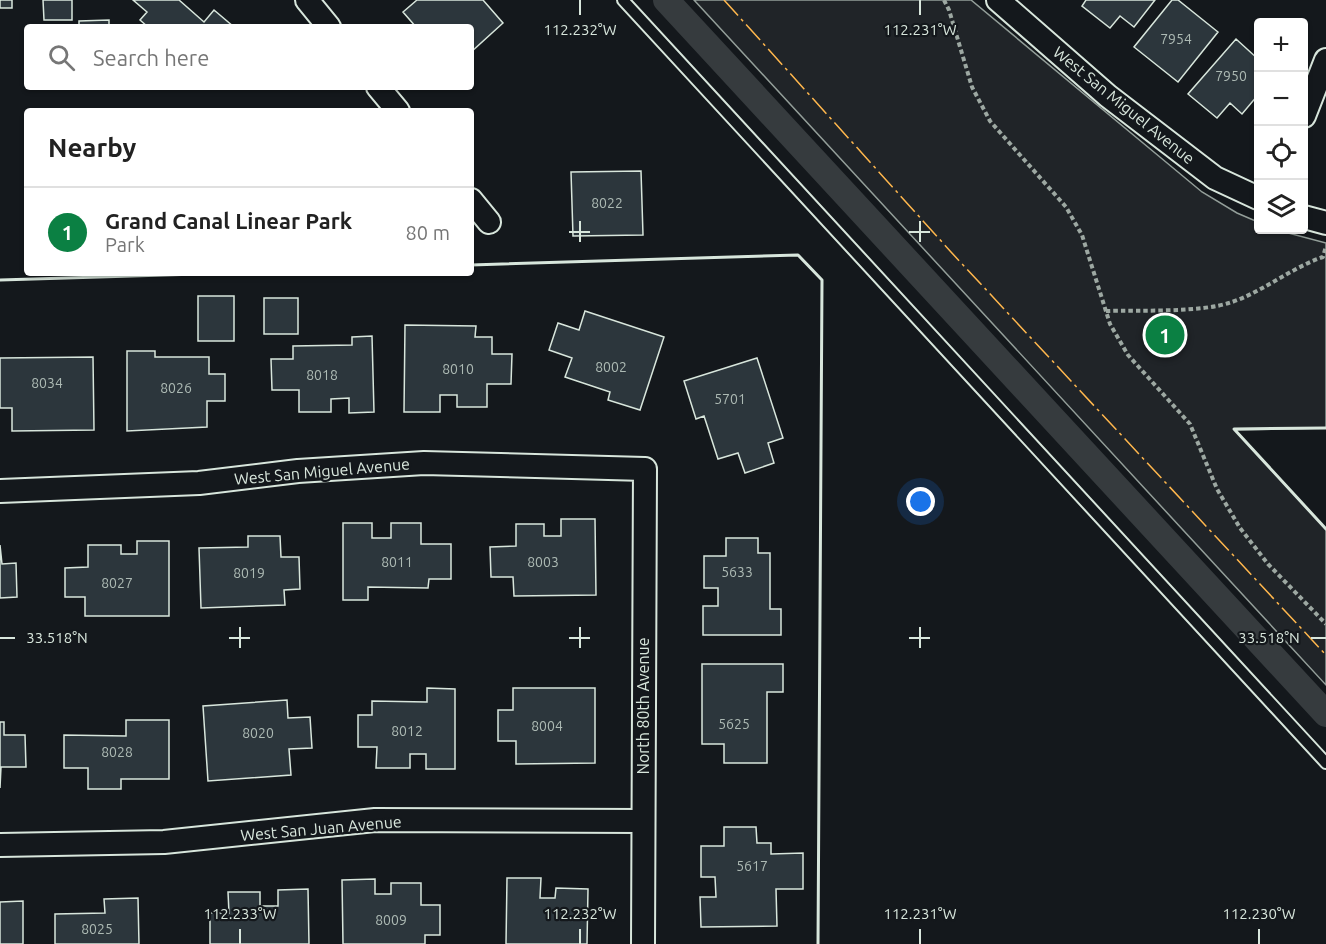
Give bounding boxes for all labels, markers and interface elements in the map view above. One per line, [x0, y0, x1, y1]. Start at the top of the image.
map controls [1254, 18, 1308, 234]
button: + [1254, 18, 1308, 72]
text: 112.232°W [543, 21, 617, 38]
text: 112.231°W [883, 21, 957, 38]
search box [24, 24, 474, 90]
house number: 7954 [1160, 31, 1192, 47]
icon: search [45, 41, 78, 74]
street label: West San Miguel Avenue [1050, 42, 1198, 168]
text: Search here [93, 45, 209, 70]
house number: 7950 [1215, 68, 1247, 84]
button: − [1254, 72, 1308, 126]
button: locate [1254, 126, 1308, 180]
text: Nearby [48, 133, 136, 162]
button: layers [1254, 180, 1308, 234]
house number: 8022 [591, 195, 623, 211]
text: Grand Canal Linear Park [105, 208, 352, 233]
text: 1 [62, 221, 73, 244]
text: 80 m [406, 221, 450, 244]
text: Park [105, 233, 145, 256]
pin: 1 [1146, 312, 1184, 358]
house number: 8002 [595, 359, 627, 375]
house number: 8010 [442, 361, 474, 377]
house number: 8018 [306, 367, 338, 383]
house number: 8034 [31, 375, 63, 391]
house number: 8026 [160, 380, 192, 396]
house number: 5701 [714, 391, 746, 407]
street label: West San Miguel Avenue [233, 454, 411, 488]
your location [906, 487, 935, 516]
house number: 8011 [381, 554, 413, 570]
house number: 8003 [527, 554, 559, 570]
house number: 5633 [721, 564, 753, 580]
house number: 8019 [233, 565, 265, 581]
house number: 8027 [101, 575, 133, 591]
text: 33.518°N [26, 629, 88, 646]
text: 33.518°N [1238, 629, 1300, 646]
street label: North 80th Avenue [634, 638, 652, 774]
house number: 5625 [718, 716, 750, 732]
house number: 8004 [531, 718, 563, 734]
house number: 8012 [391, 723, 423, 739]
house number: 8020 [242, 725, 274, 741]
house number: 8028 [101, 744, 133, 760]
street label: West San Juan Avenue [240, 812, 402, 844]
house number: 5617 [736, 858, 768, 874]
text: 112.233°W [203, 905, 277, 922]
text: 112.232°W [543, 905, 617, 922]
text: 112.231°W [883, 905, 957, 922]
text: 112.230°W [1222, 905, 1296, 922]
house number: 8009 [375, 912, 407, 928]
house number: 8025 [81, 921, 113, 937]

